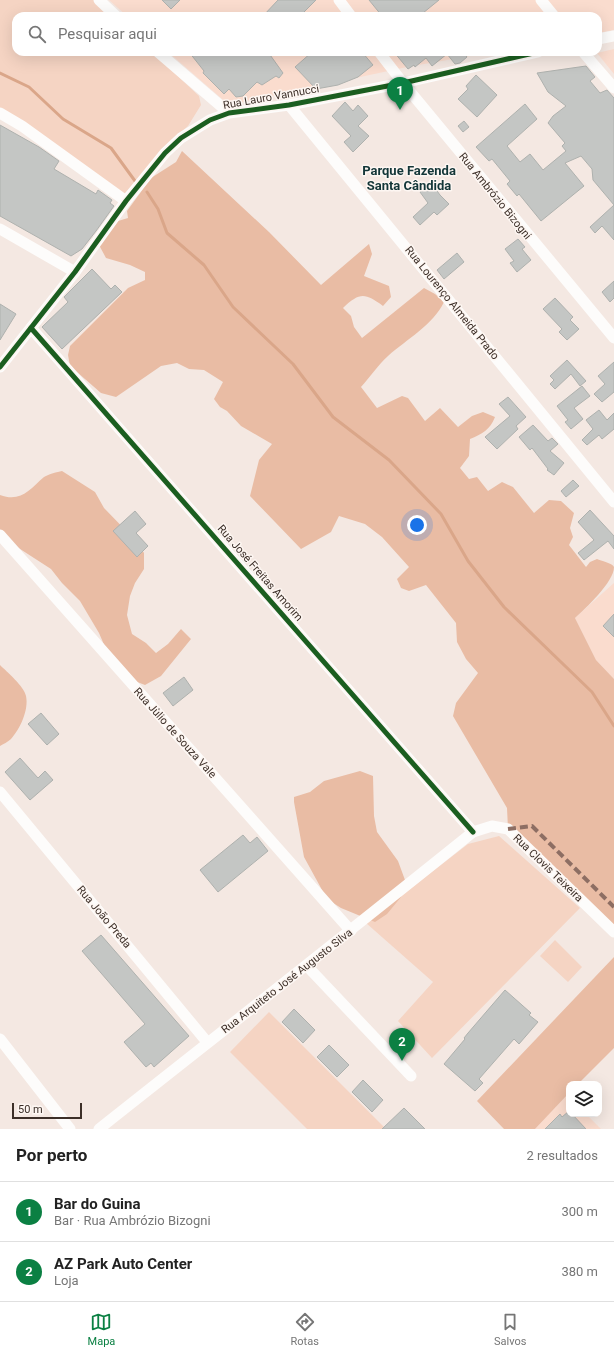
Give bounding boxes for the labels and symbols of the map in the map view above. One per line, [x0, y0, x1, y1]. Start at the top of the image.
pin: 1 [387, 77, 413, 110]
street label: Rua Lauro Vannucci [222, 82, 320, 112]
street label: Rua Ambrózio Bizogni [456, 150, 534, 242]
district label: Parque Fazenda Santa Cândida [362, 163, 456, 193]
street label: Rua Lourenço Almeida Prado [402, 244, 502, 362]
your location [407, 515, 427, 535]
street label: Rua José Freitas Amorim [215, 522, 305, 624]
street label: Rua Jùlio de Souza Vale [131, 685, 219, 781]
street label: Rua Clovis Teixeira [511, 831, 585, 905]
street label: Rua João Preda [74, 883, 134, 951]
street label: Rua Arquiteto José Augusto Silva [219, 926, 355, 1036]
pin: 2 [389, 1028, 415, 1061]
scale bar [12, 1101, 82, 1120]

